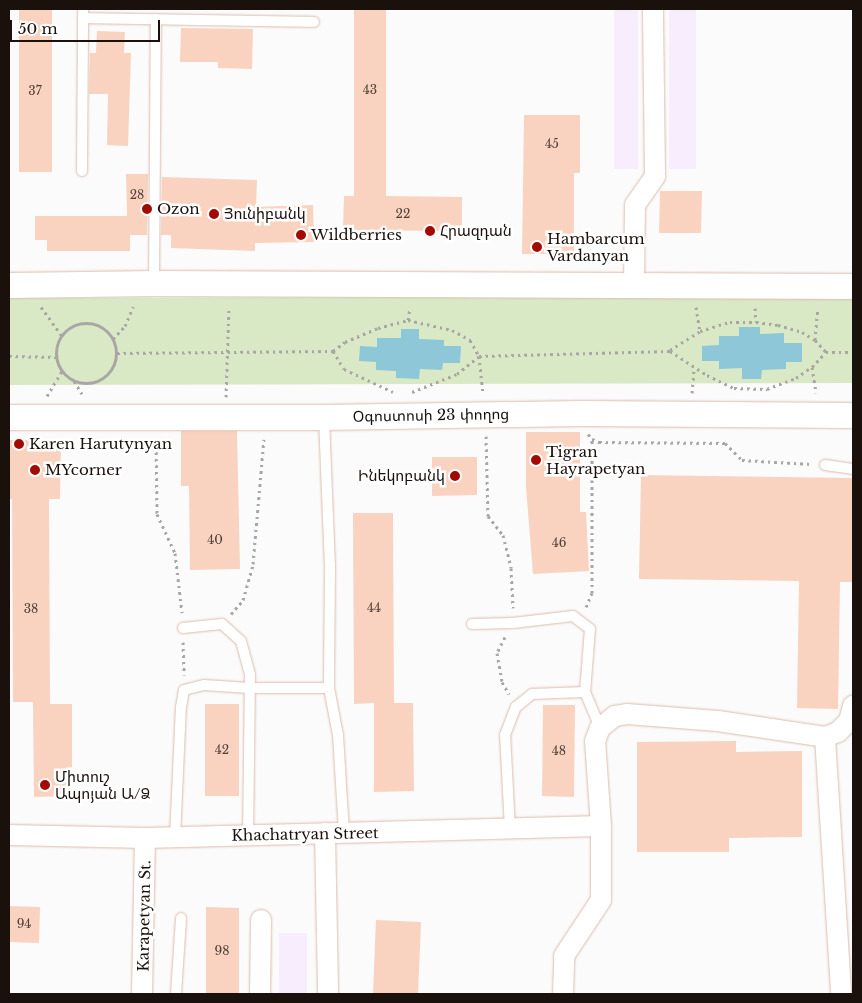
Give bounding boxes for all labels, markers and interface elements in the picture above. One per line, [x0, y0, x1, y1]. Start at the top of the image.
scale bar [12, 10, 162, 42]
text: 50 m [18, 19, 58, 38]
house number: 43 [363, 83, 377, 97]
house number: 37 [28, 84, 42, 98]
house number: 45 [545, 137, 559, 151]
house number: 28 [130, 188, 144, 202]
place label: Ozon [157, 200, 200, 218]
marker: Ozon [141, 203, 153, 215]
place label: Յունիբանկ [224, 205, 306, 223]
house number: 22 [396, 207, 410, 221]
marker: Յունիբանկ [208, 208, 220, 220]
place label: Հրազդան [440, 222, 512, 240]
marker: Հրազդան [424, 225, 436, 237]
place label: Wildberries [311, 226, 402, 244]
marker: Wildberries [295, 229, 307, 241]
place label: Hambarcum Vardanyan [547, 229, 645, 264]
marker: Hambarcum Vardanyan [531, 241, 543, 253]
street label: Օգոստոսի 23 փողոց [353, 405, 509, 425]
place label: Karen Harutynyan [29, 435, 172, 453]
marker: Karen Harutynyan [13, 438, 25, 450]
place label: Tigran Hayrapetyan [546, 442, 645, 477]
marker: Tigran Hayrapetyan [530, 454, 542, 466]
place label: MYcorner [45, 461, 122, 479]
marker: MYcorner [29, 464, 41, 476]
place label: Ինեկոբանկ [358, 467, 445, 485]
marker: Ինեկոբանկ [449, 470, 461, 482]
house number: 40 [207, 533, 223, 547]
house number: 46 [552, 536, 566, 550]
house number: 44 [367, 601, 381, 615]
house number: 38 [24, 602, 38, 616]
house number: 42 [215, 743, 229, 757]
house number: 48 [552, 744, 566, 758]
place label: Միտուշ Ապոյան Ա/Ձ [55, 767, 150, 802]
marker: Միտուշ Ապոյան Ա/Ձ [39, 779, 51, 791]
street label: Khachatryan Street [231, 824, 379, 844]
street label: Karapetyan St. [134, 860, 154, 972]
house number: 94 [17, 917, 31, 931]
house number: 98 [215, 944, 229, 958]

